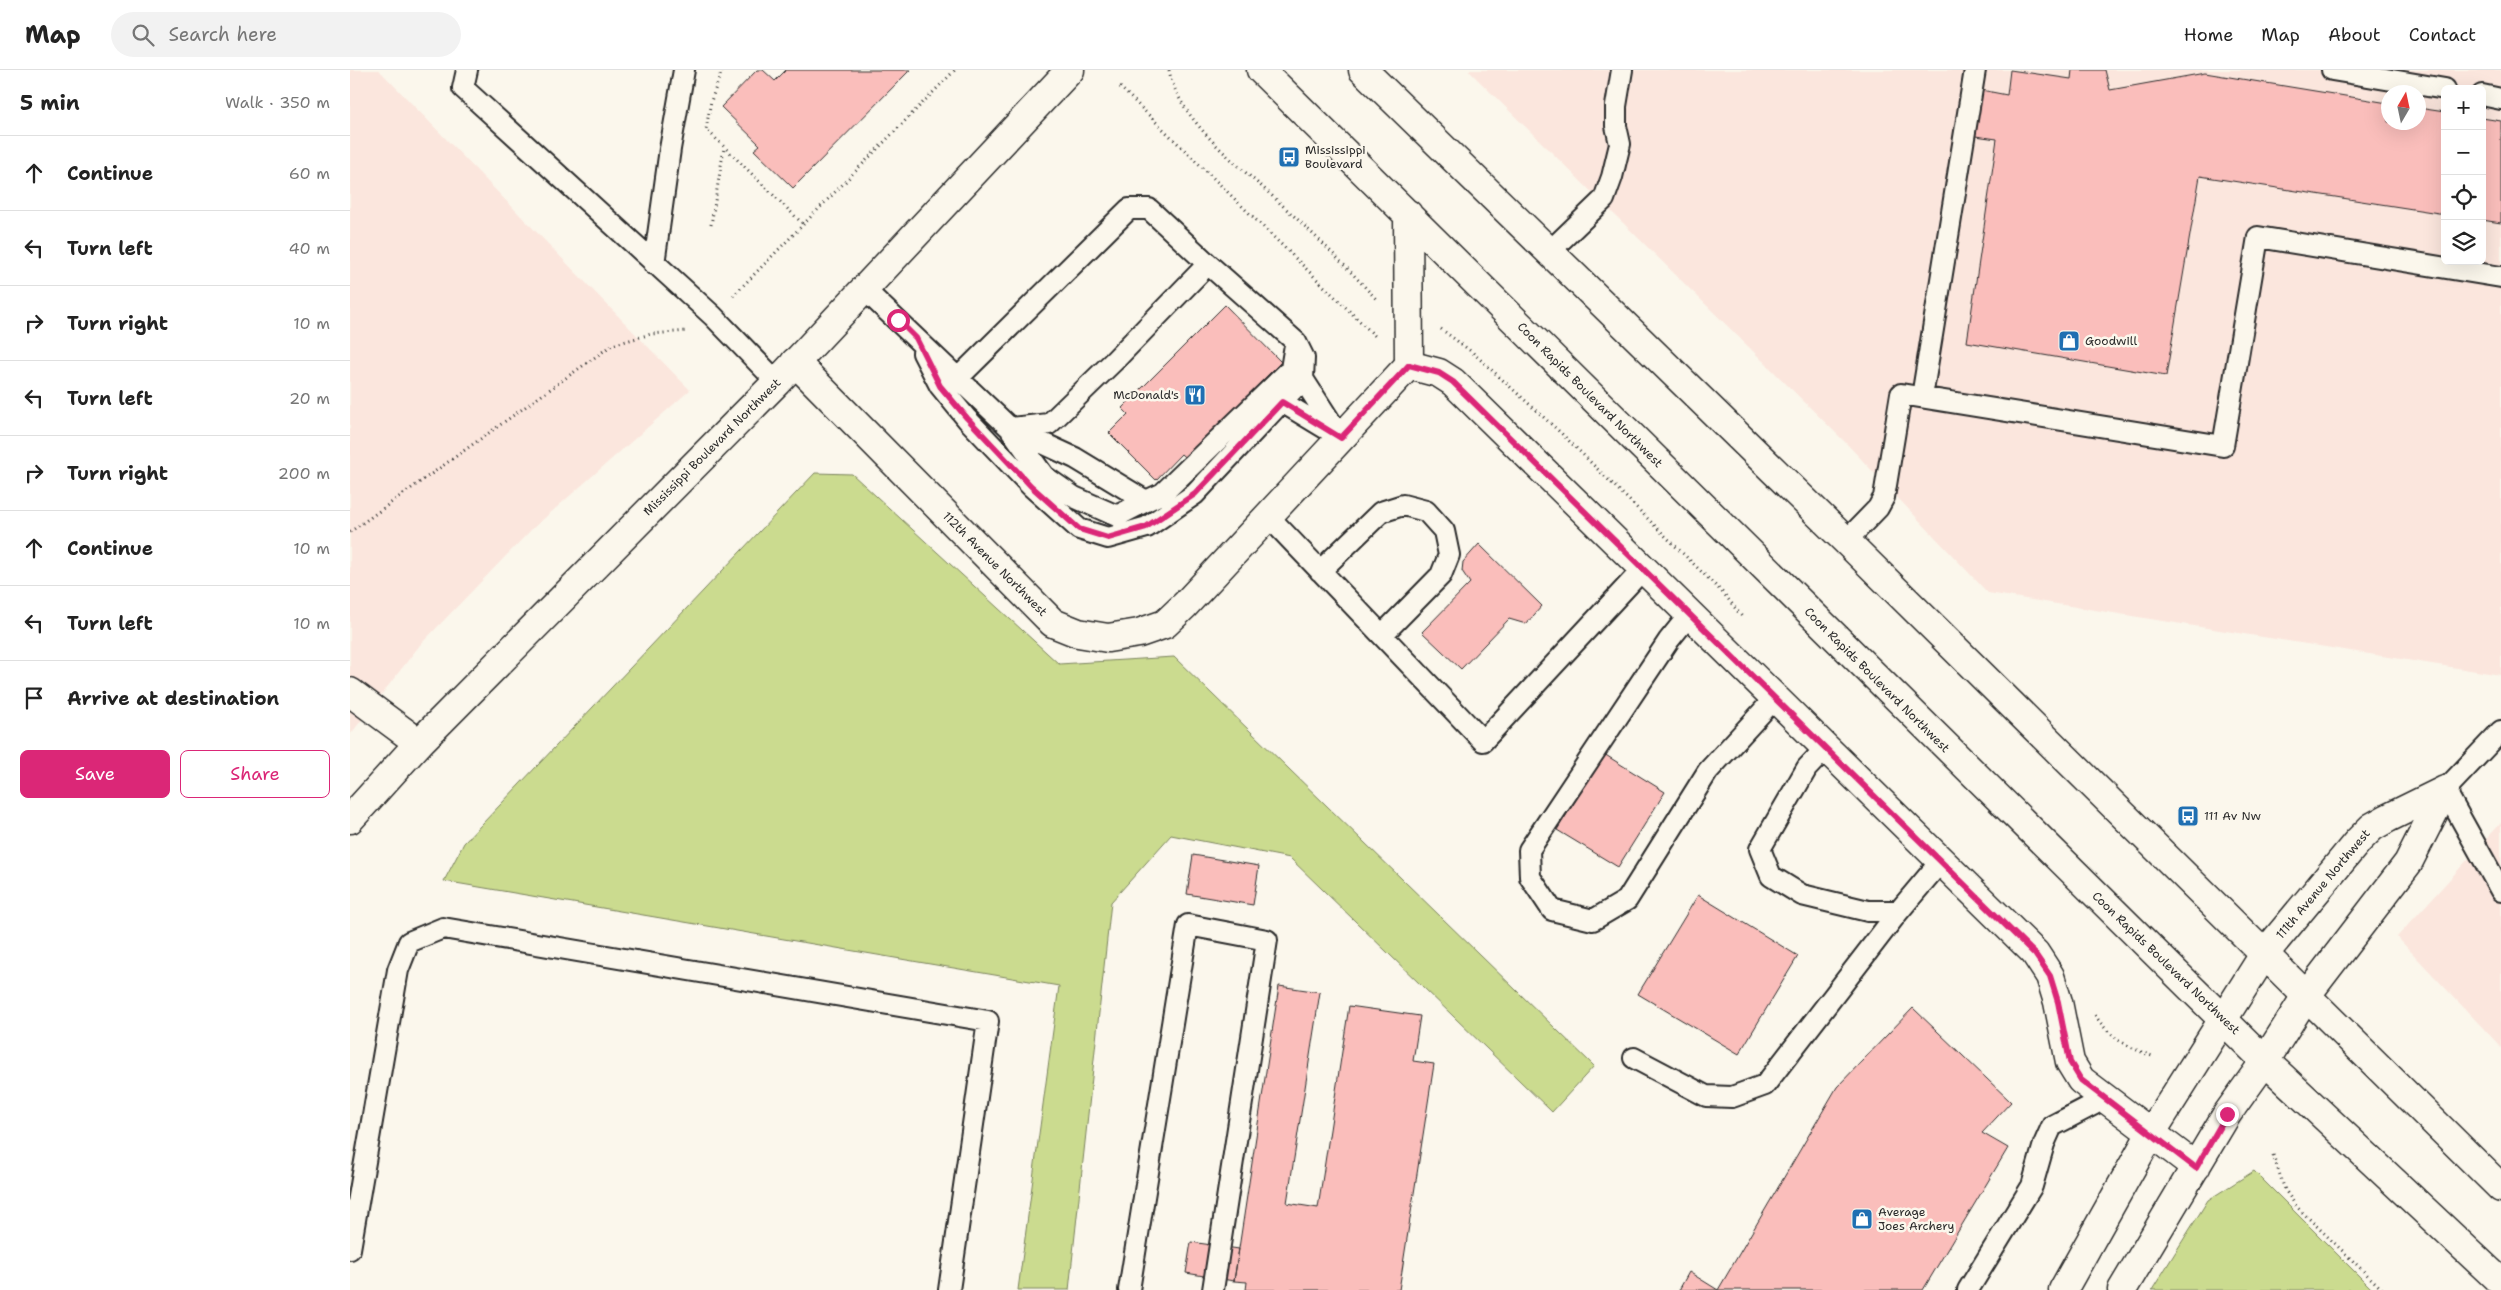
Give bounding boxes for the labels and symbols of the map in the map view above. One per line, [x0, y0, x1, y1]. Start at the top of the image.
north arrow [2381, 85, 2426, 130]
place label: Mississippi Boulevard [1305, 142, 1366, 172]
bus stop icon: Mississippi Boulevard [1277, 145, 1301, 169]
route start [887, 309, 910, 332]
street label: Coon Rapids Boulevard Northwest [1514, 319, 1666, 471]
shop icon: Goodwill [2057, 329, 2081, 353]
place label: Goodwill [2085, 333, 2137, 349]
street label: Mississippi Boulevard Northwest [640, 375, 784, 519]
restaurant icon: McDonald's [1183, 383, 1207, 407]
place label: McDonald's [1113, 387, 1179, 403]
street label: 112th Avenue Northwest [939, 508, 1051, 620]
street label: Coon Rapids Boulevard Northwest [1801, 604, 1953, 756]
bus stop icon: 111 Av Nw [2176, 804, 2200, 828]
place label: 111 Av Nw [2204, 808, 2262, 824]
street label: 111th Avenue Northwest [2272, 826, 2374, 942]
street label: Coon Rapids Boulevard Northwest [2089, 888, 2243, 1038]
route end [2216, 1103, 2239, 1126]
place label: Average Joes Archery [1878, 1204, 1955, 1234]
shop icon: Average Joes Archery [1850, 1207, 1874, 1231]

